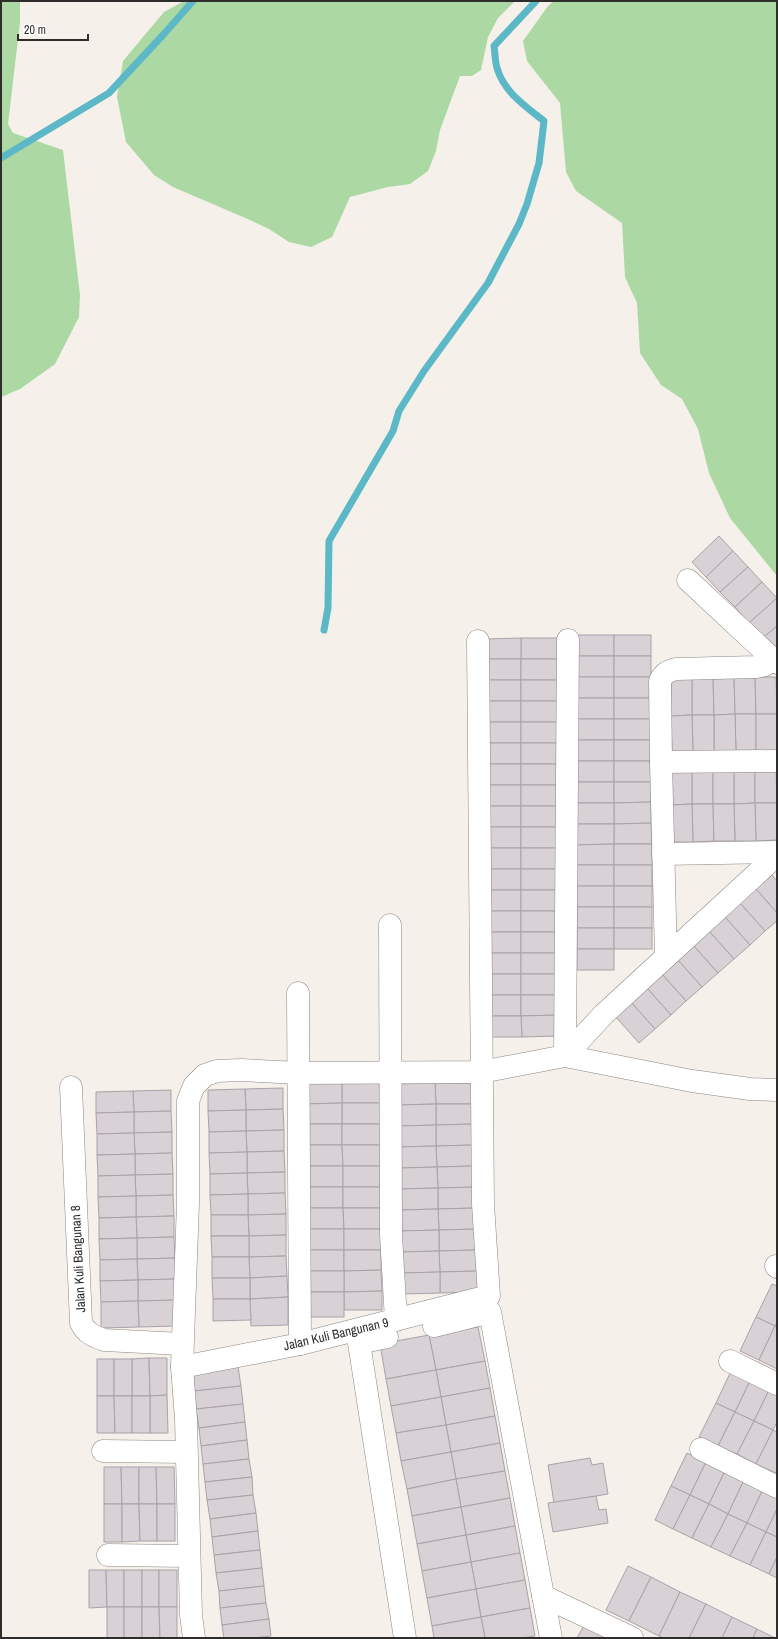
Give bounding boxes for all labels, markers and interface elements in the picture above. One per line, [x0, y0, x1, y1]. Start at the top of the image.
scale bar [18, 16, 88, 42]
text: 20 m [24, 22, 46, 38]
street label: Jalan Kuli Bangunan 8 [67, 1205, 89, 1313]
street label: Jalan Kuli Bangunan 9 [282, 1314, 390, 1354]

